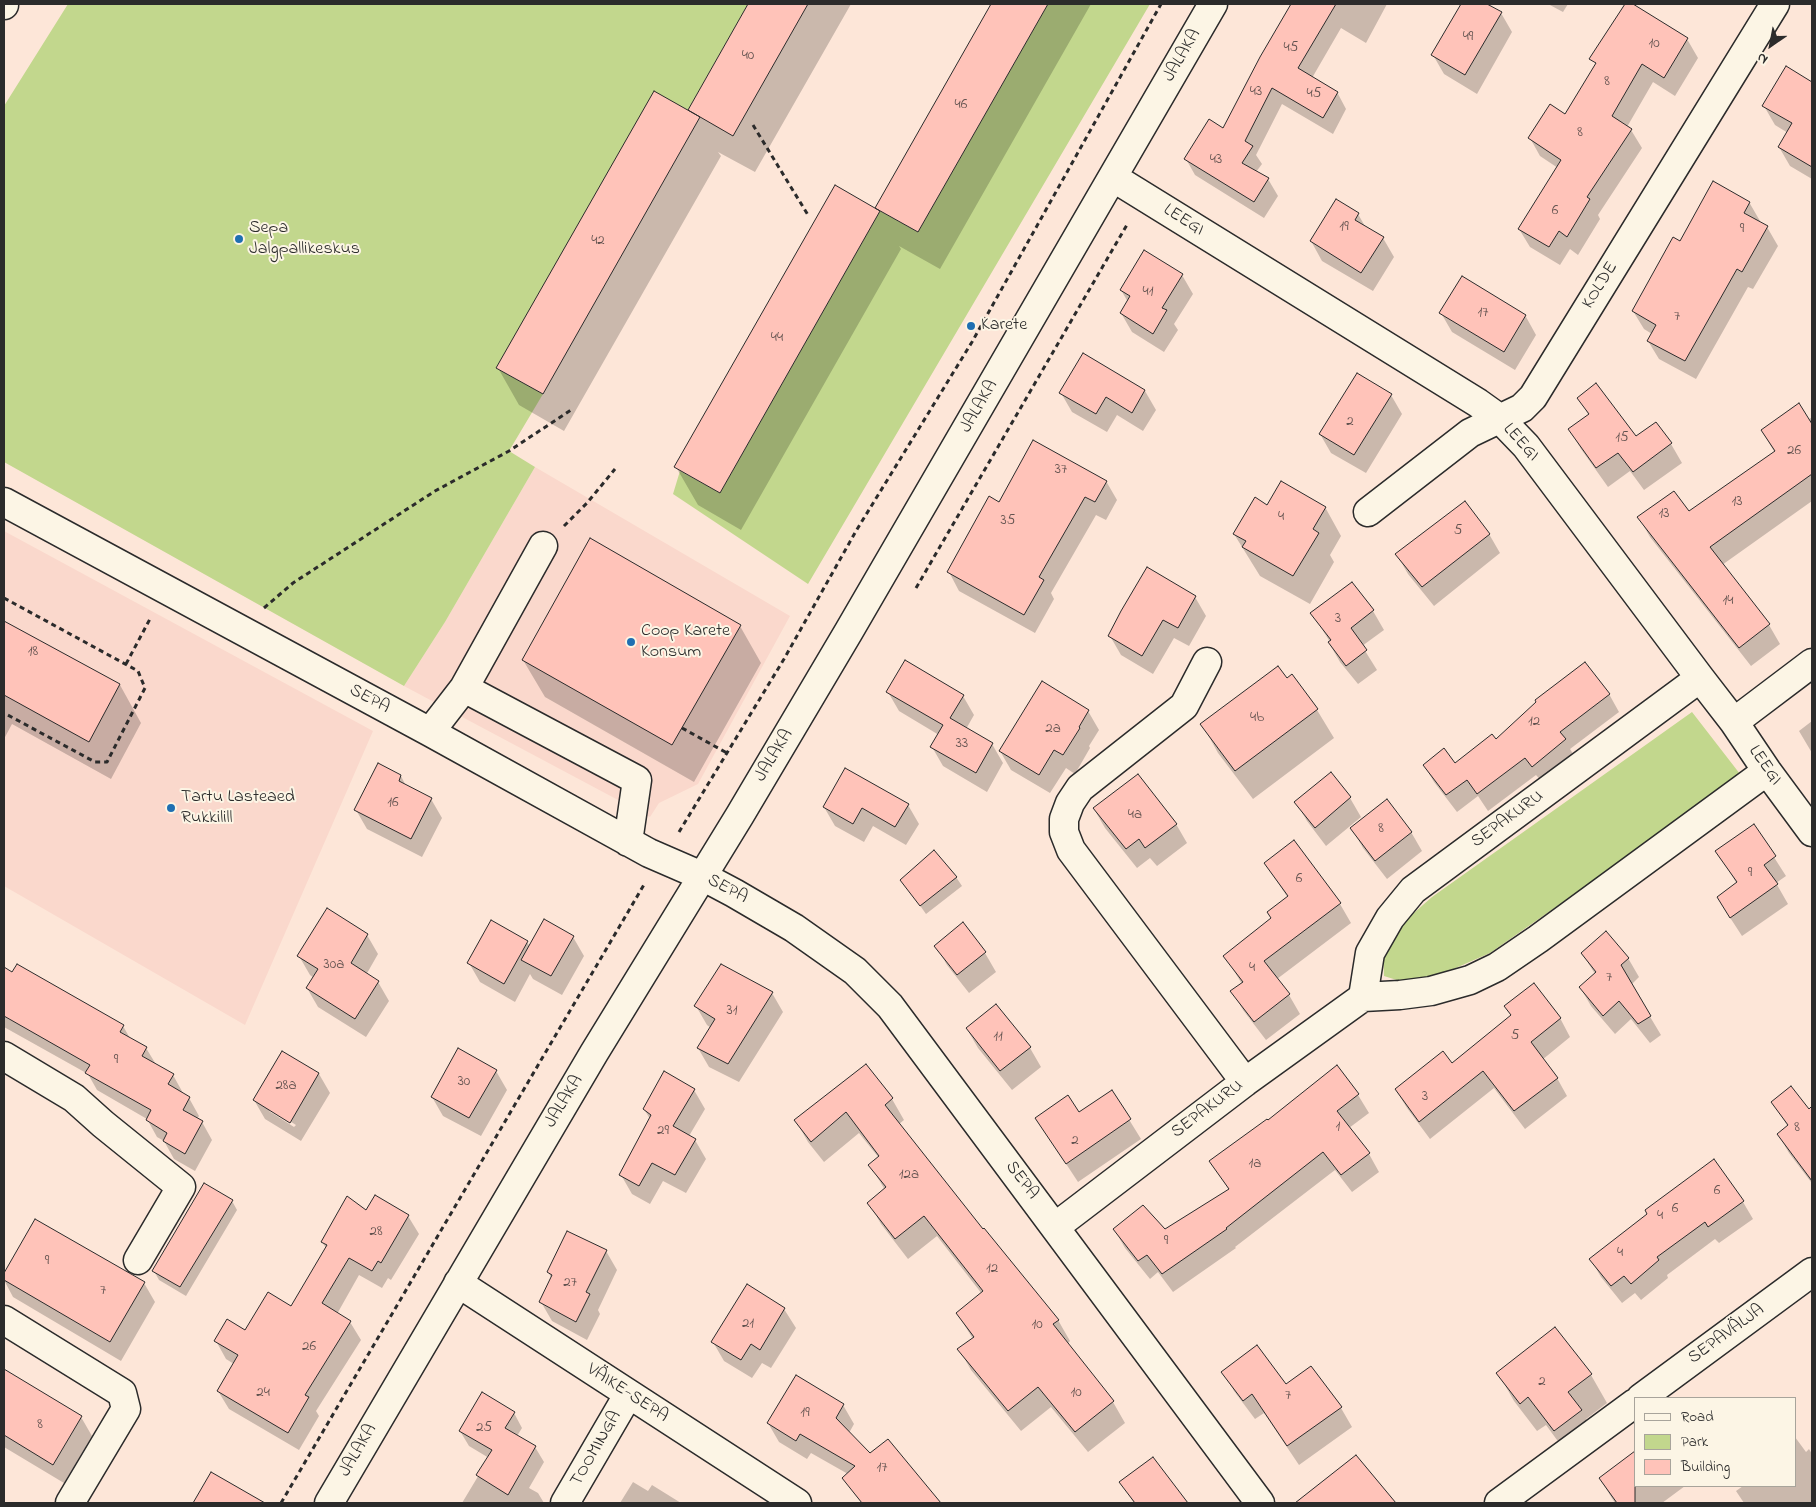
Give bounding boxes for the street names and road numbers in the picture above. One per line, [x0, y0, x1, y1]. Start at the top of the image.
street label: JALAKA [1159, 26, 1207, 86]
street label: LEEGI [1159, 200, 1207, 242]
street label: KOLDE [1578, 259, 1624, 313]
street label: JALAKA [956, 377, 1004, 437]
street label: LEEGI [1497, 419, 1543, 467]
street label: SEPA [345, 680, 393, 720]
street label: JALAKA [751, 726, 799, 786]
street label: LEEGI [1743, 742, 1785, 790]
street label: SEPAKURU [1468, 786, 1548, 854]
street label: SEPA [703, 870, 751, 910]
street label: JALAKA [541, 1072, 589, 1132]
street label: SEPAKURU [1168, 1076, 1248, 1144]
street label: SEPA [999, 1157, 1043, 1205]
street label: SEPAVÄLJA [1685, 1300, 1769, 1370]
street label: VÄIKE-SEPA [582, 1360, 672, 1428]
street label: TOOMINGA [567, 1407, 627, 1491]
street label: JALAKA [335, 1421, 383, 1481]

